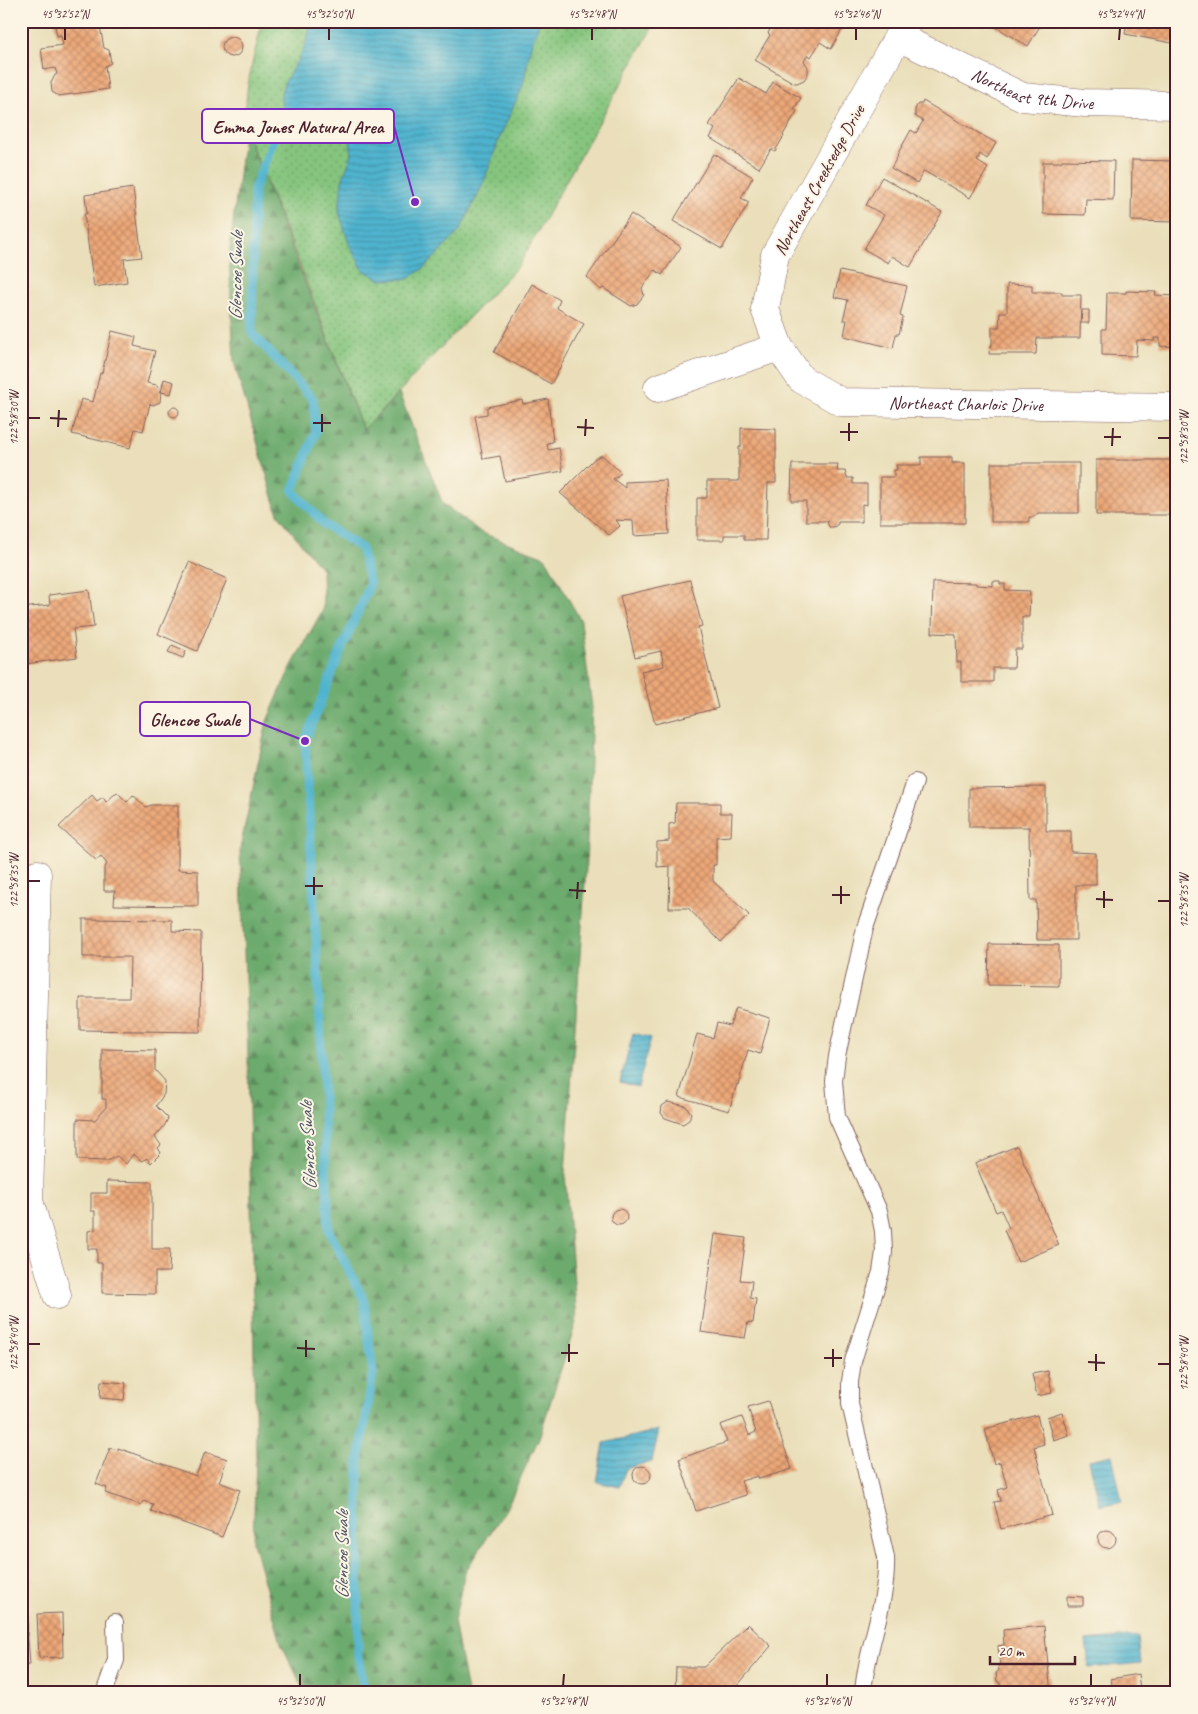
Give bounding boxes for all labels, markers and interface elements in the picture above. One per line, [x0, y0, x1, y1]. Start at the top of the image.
text: 45°32'52"N [41, 6, 90, 22]
text: 45°32'50"N [305, 6, 354, 22]
text: 45°32'48"N [568, 6, 617, 22]
text: 45°32'46"N [832, 6, 881, 22]
text: 45°32'44"N [1096, 6, 1145, 22]
street label: Northeast 9th Drive [968, 63, 1095, 114]
street label: Northeast Creeksedge Drive [769, 100, 870, 259]
callout: Emma Jones Natural Area [202, 109, 394, 143]
text: Emma Jones Natural Area [212, 115, 385, 139]
water label: Glencoe Swale [223, 229, 249, 320]
text: 122°58'30"W [6, 389, 22, 445]
street label: Northeast Charlois Drive [889, 392, 1044, 416]
text: 122°58'30"W [1176, 409, 1192, 465]
callout: Glencoe Swale [140, 702, 250, 736]
text: Glencoe Swale [150, 708, 242, 732]
text: 122°58'35"W [6, 852, 22, 908]
text: 122°58'35"W [1176, 872, 1192, 928]
water label: Glencoe Swale [294, 1099, 322, 1191]
text: 122°58'40"W [6, 1315, 22, 1371]
text: 122°58'40"W [1176, 1335, 1192, 1391]
water label: Glencoe Swale [330, 1508, 354, 1599]
scale bar [990, 1634, 1076, 1666]
text: 20 m [998, 1642, 1025, 1661]
text: 45°32'50"N [276, 1693, 325, 1709]
text: 45°32'48"N [539, 1693, 588, 1709]
text: 45°32'46"N [803, 1693, 852, 1709]
text: 45°32'44"N [1067, 1693, 1116, 1709]

